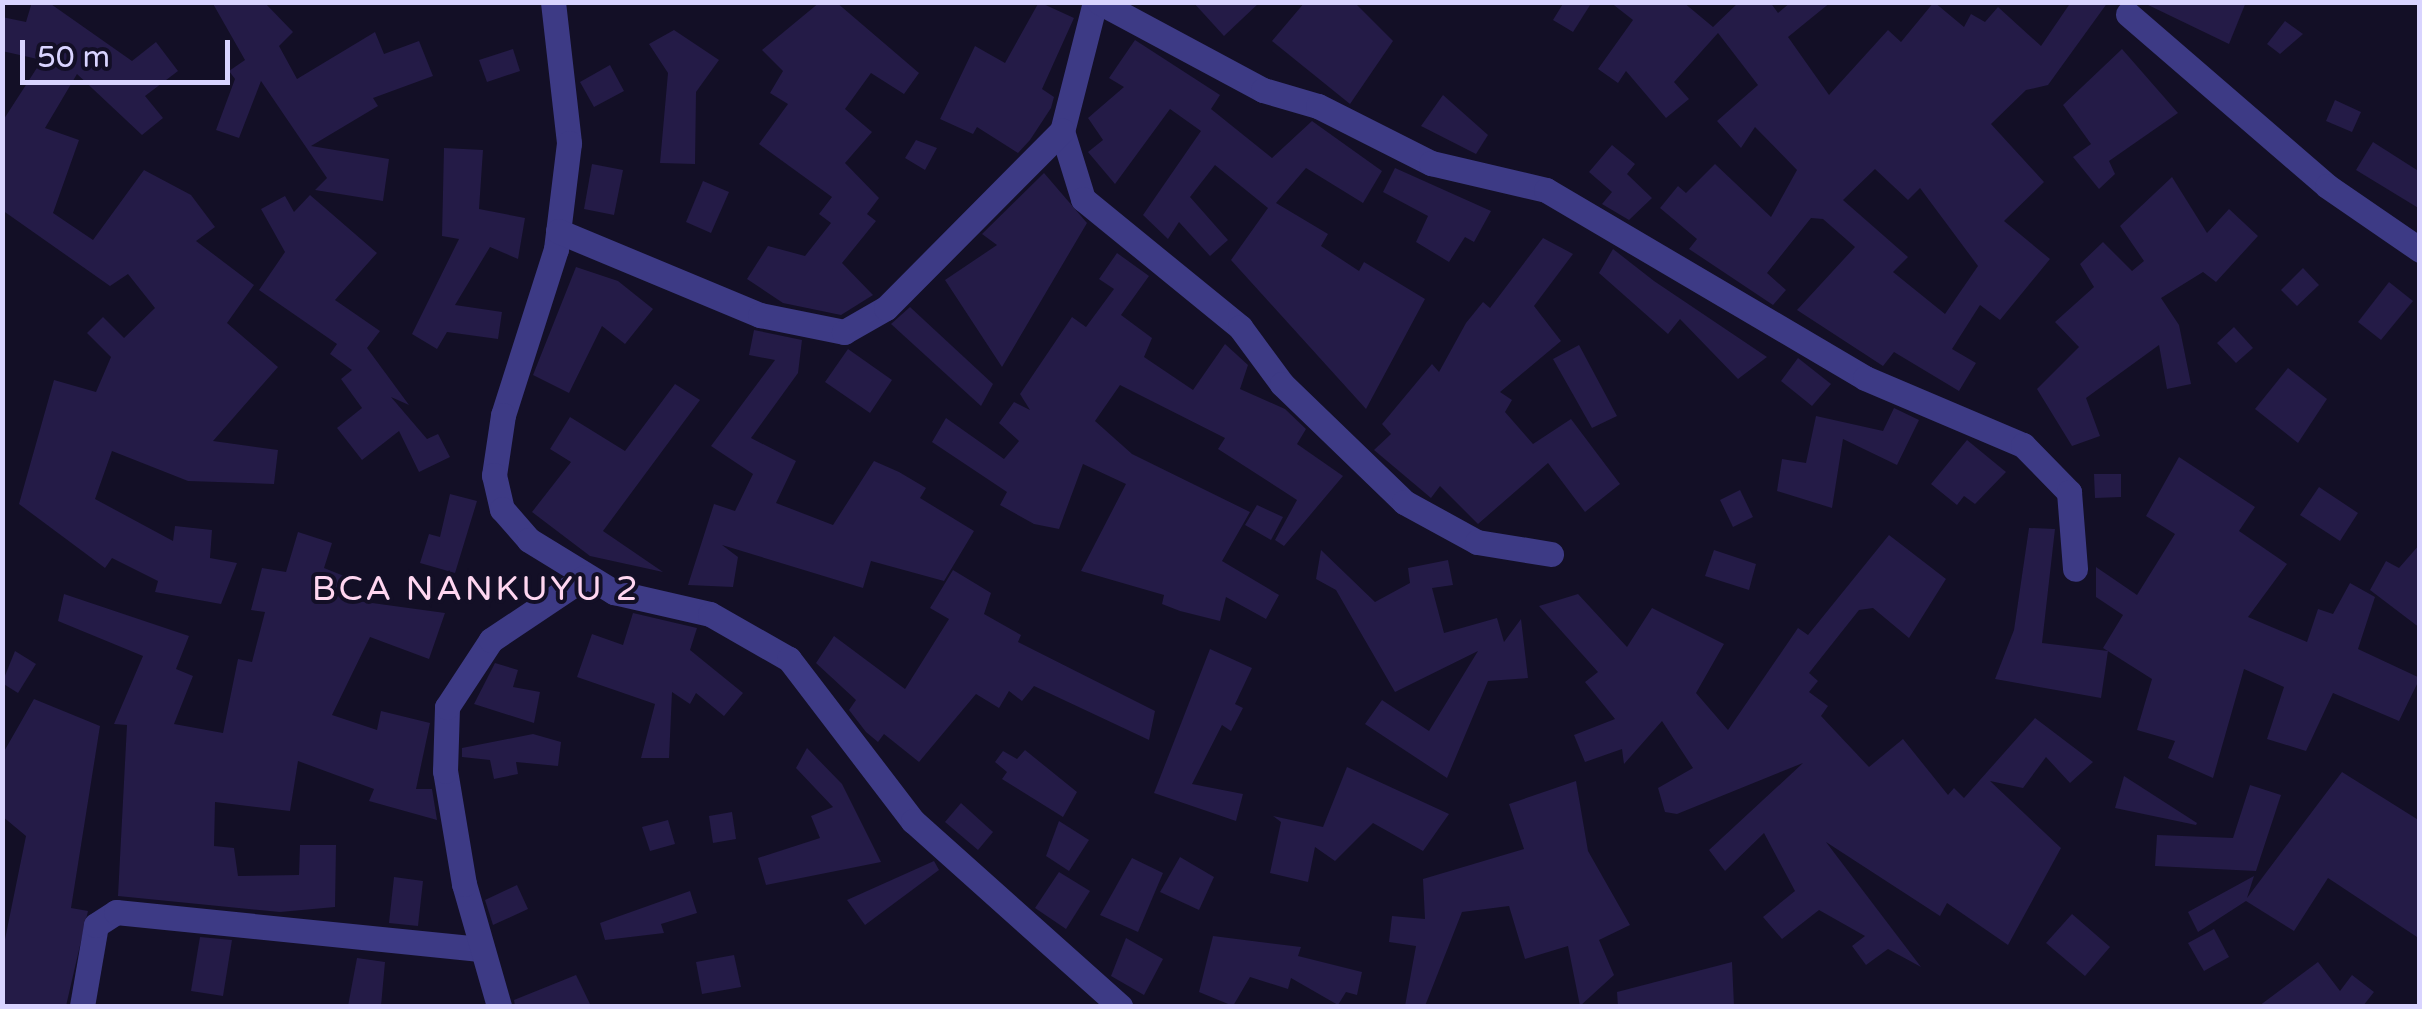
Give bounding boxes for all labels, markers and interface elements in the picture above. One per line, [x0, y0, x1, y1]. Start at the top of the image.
scale bar [25, 20, 235, 82]
text: 50 m [37, 39, 110, 76]
district label: BCA NANKUYU 2 [312, 568, 640, 610]

